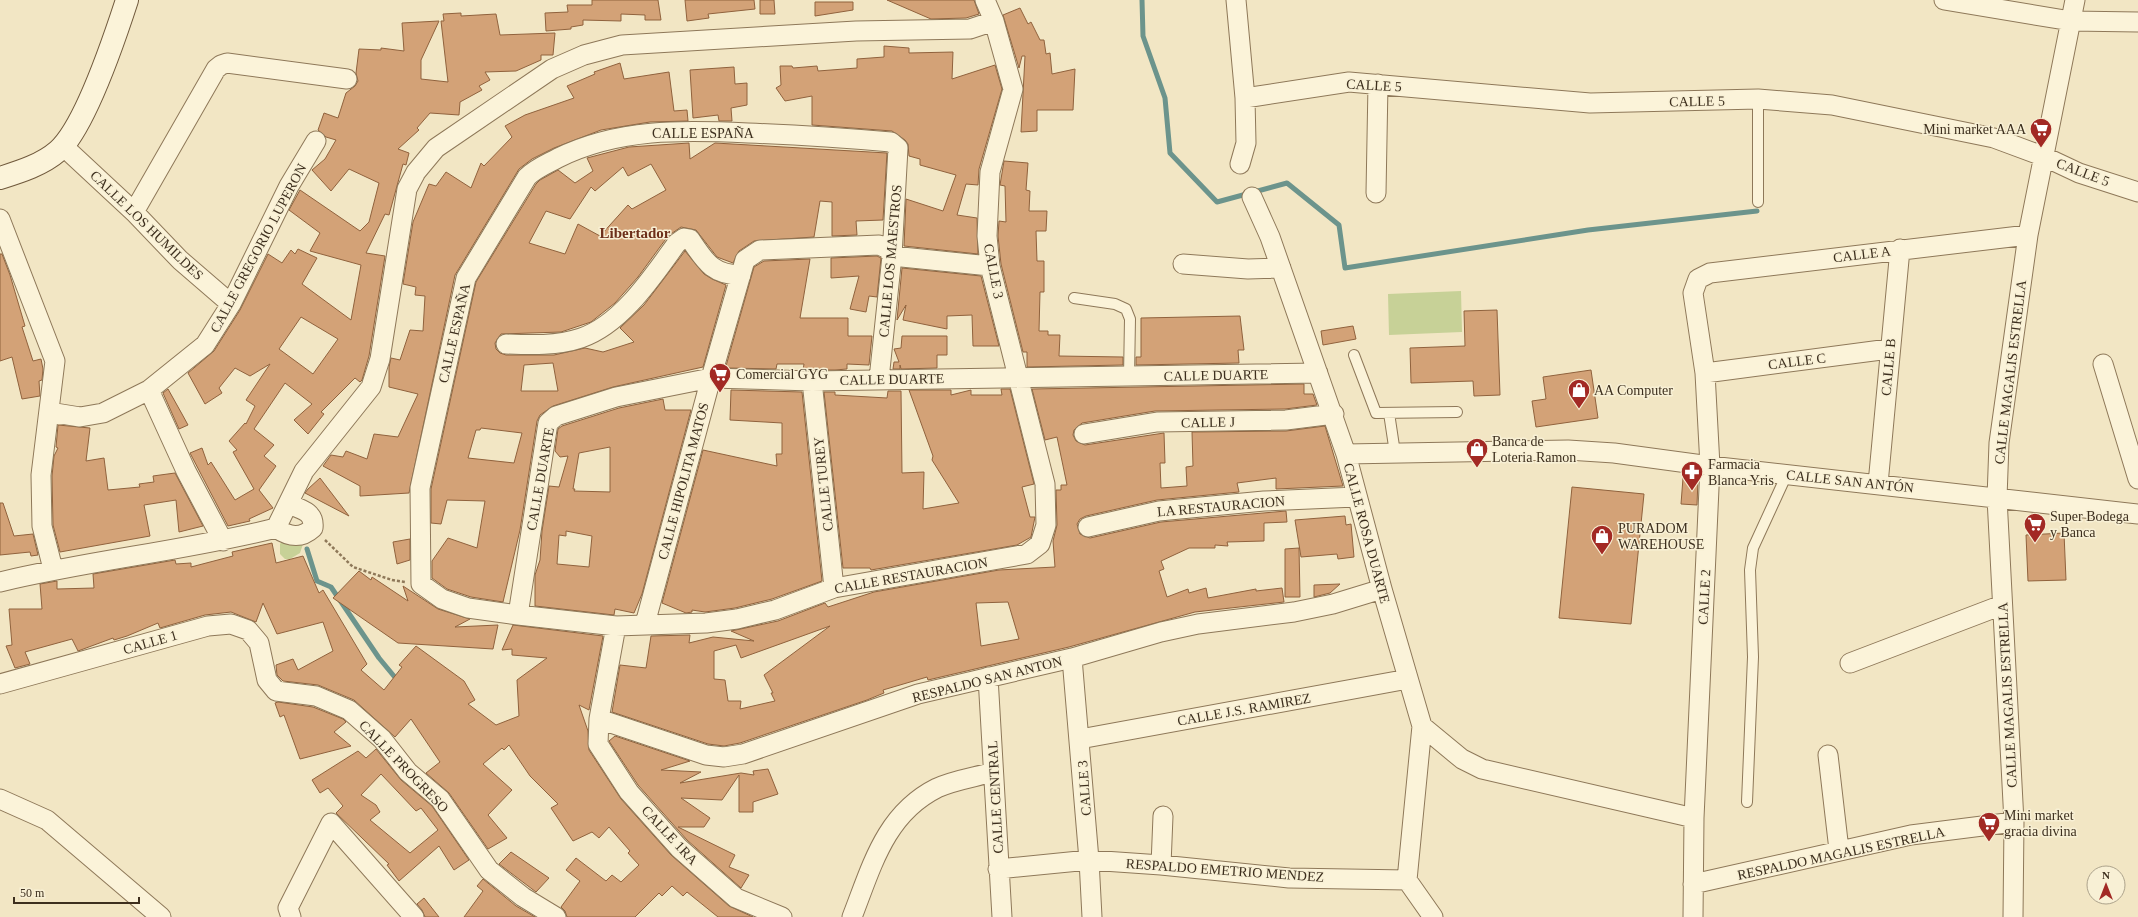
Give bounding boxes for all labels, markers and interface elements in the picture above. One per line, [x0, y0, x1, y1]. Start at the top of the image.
street label: CALLE 5 [1346, 77, 1402, 94]
street label: CALLE 5 [1669, 94, 1725, 109]
supermarket icon: Mini market AAA [2028, 116, 2054, 149]
place label: Mini market AAA [1923, 122, 2027, 137]
street label: CALLE ESPAÑA [652, 126, 755, 141]
street label: CALLE 5 [2054, 156, 2111, 189]
street label: CALLE GREGORIO LUPERON [207, 161, 309, 335]
street label: CALLE LOS HUMILDES [87, 168, 206, 283]
street label: CALLE LOS MAESTROS [876, 184, 905, 338]
district label: Libertador [600, 225, 671, 241]
street label: CALLE 3 [981, 242, 1006, 300]
street label: CALLE A [1832, 243, 1893, 265]
street label: CALLE MAGALIS ESTRELLA [1992, 278, 2029, 465]
street label: CALLE ESPAÑA [436, 281, 473, 384]
street label: CALLE B [1879, 338, 1898, 397]
street label: CALLE C [1767, 351, 1827, 372]
supermarket icon: Comercial GYG [707, 361, 733, 394]
place label: Comercial GYG [736, 367, 828, 382]
street label: CALLE DUARTE [1164, 367, 1268, 384]
street label: CALLE DUARTE [840, 371, 944, 388]
shop icon: AA Computer [1566, 377, 1592, 410]
place label: AA Computer [1594, 383, 1673, 398]
street label: CALLE HIPOLITA MATOS [655, 401, 712, 561]
street label: CALLE J [1181, 415, 1236, 430]
street label: CALLE DUARTE [524, 426, 557, 532]
place label: Banca de Loteria Ramon [1492, 434, 1576, 465]
street label: CALLE TUREY [811, 436, 836, 532]
shop icon: Banca de Loteria Ramon [1464, 436, 1490, 469]
place label: Farmacia Blanca Yris [1708, 457, 1774, 488]
pharmacy icon: Farmacia Blanca Yris [1679, 459, 1705, 492]
street label: CALLE ROSA DUARTE [1341, 461, 1392, 605]
street label: CALLE SAN ANTÓN [1785, 466, 1915, 496]
street label: LA RESTAURACION [1156, 493, 1286, 520]
place label: Super Bodega y Banca [2050, 509, 2130, 540]
supermarket icon: Super Bodega y Banca [2022, 511, 2048, 544]
place label: PURADOM WAREHOUSE [1618, 521, 1704, 552]
shop icon: PURADOM WAREHOUSE [1589, 523, 1615, 556]
street label: CALLE RESTAURACION [833, 555, 989, 596]
street label: CALLE 2 [1696, 569, 1713, 625]
street label: CALLE MAGALIS ESTRELLA [1995, 601, 2020, 788]
street label: CALLE 1 [121, 628, 179, 657]
street label: RESPALDO SAN ANTON [911, 654, 1064, 705]
street label: CALLE J.S. RAMIREZ [1176, 690, 1312, 729]
street label: CALLE PROGRESO [356, 717, 451, 815]
street label: CALLE CENTRAL [985, 740, 1006, 854]
street label: CALLE 3 [1075, 760, 1094, 816]
street label: CALLE 1RA [639, 803, 701, 869]
place label: Mini market gracia divina [2004, 808, 2077, 839]
supermarket icon: Mini market gracia divina [1976, 810, 2002, 843]
street label: RESPALDO MAGALIS ESTRELLA [1736, 824, 1947, 883]
street label: RESPALDO EMETRIO MENDEZ [1125, 856, 1325, 885]
north arrow [2086, 865, 2126, 905]
text: N [2102, 869, 2110, 881]
scale bar [14, 879, 139, 905]
text: 50 m [20, 886, 45, 900]

